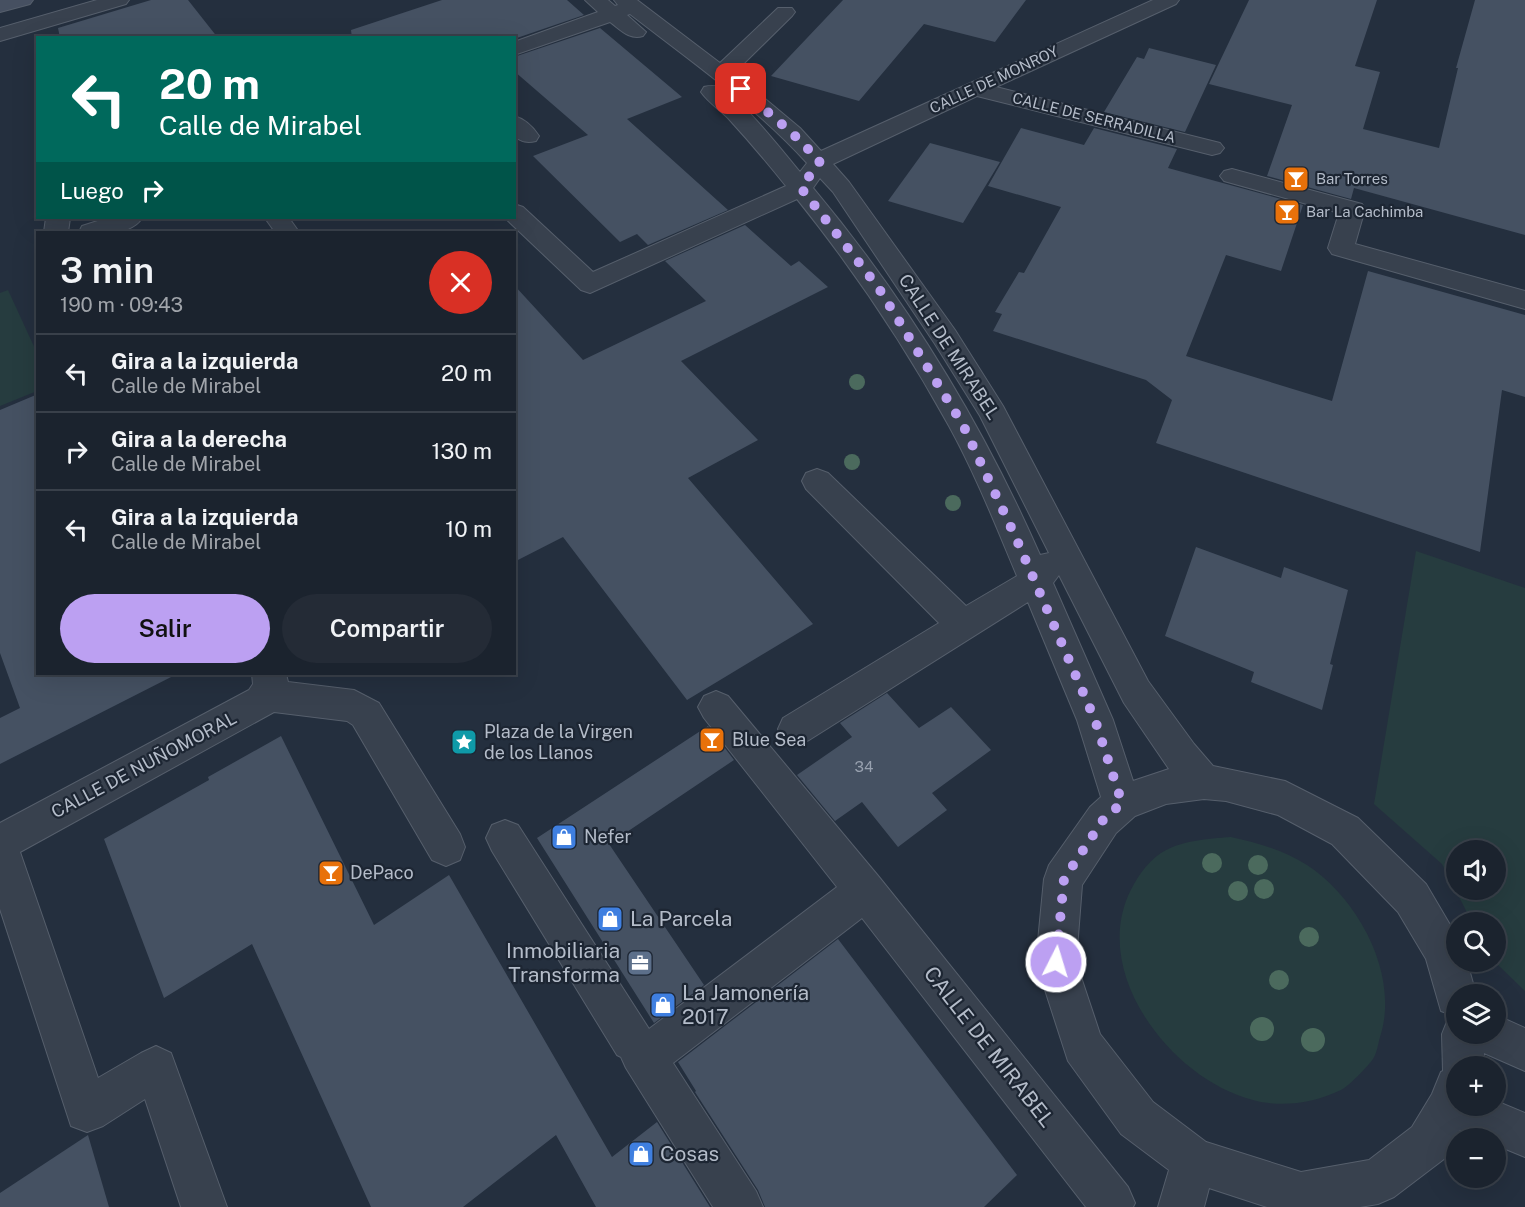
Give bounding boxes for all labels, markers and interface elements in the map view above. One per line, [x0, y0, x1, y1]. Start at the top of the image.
street label: CALLE DE MONROY [927, 42, 1061, 117]
text: 20 m [159, 59, 260, 108]
icon: left [60, 60, 138, 138]
pin [715, 63, 766, 114]
icon: arrive [724, 72, 757, 105]
street label: CALLE DE SERRADILLA [1011, 89, 1178, 146]
text: Calle de Mirabel [159, 109, 362, 141]
bar icon: Bar Torres [1281, 164, 1311, 194]
place label: Bar Torres [1316, 170, 1388, 187]
icon: right [136, 174, 169, 207]
text: Luego [60, 178, 124, 204]
bar icon: Bar La Cachimba [1272, 197, 1302, 227]
place label: Bar La Cachimba [1306, 203, 1423, 220]
text: 3 min [60, 249, 154, 291]
button: close [429, 251, 492, 314]
street label: CALLE DE MIRABEL [895, 270, 1004, 423]
text: 190 m · 09:43 [60, 293, 183, 317]
text: Gira a la izquierda [111, 348, 298, 374]
icon: left [60, 357, 93, 390]
text: 20 m [441, 360, 492, 386]
text: Calle de Mirabel [111, 374, 261, 398]
text: Gira a la derecha [111, 426, 287, 452]
icon: right [60, 435, 93, 468]
text: 130 m [431, 438, 492, 464]
text: Calle de Mirabel [111, 452, 261, 476]
text: Gira a la izquierda [111, 504, 298, 530]
icon: left [60, 513, 93, 546]
text: 10 m [445, 516, 492, 542]
text: Calle de Mirabel [111, 530, 261, 554]
button: Salir [60, 594, 270, 663]
button: Compartir [282, 594, 492, 663]
street label: CALLE DE NUÑOMORAL [47, 706, 240, 822]
place label: Plaza de la Virgen de los Llanos [484, 721, 633, 763]
bar icon: Blue Sea [697, 725, 727, 755]
place icon: Plaza de la Virgen de los Llanos [449, 727, 479, 757]
place label: Blue Sea [732, 729, 806, 750]
house number: 34 [855, 758, 873, 775]
shop icon: Nefer [549, 822, 579, 852]
place label: Nefer [584, 826, 632, 847]
map controls [1446, 840, 1506, 1188]
button: sound [1446, 840, 1506, 900]
bar icon: DePaco [316, 858, 346, 888]
place label: DePaco [350, 862, 414, 883]
shop icon: La Parcela [595, 904, 625, 934]
place label: La Parcela [630, 906, 732, 931]
button: search [1446, 912, 1506, 972]
position arrow [1024, 930, 1088, 994]
place label: Inmobiliaria Transforma [506, 938, 620, 987]
office icon: Inmobiliaria Transforma [625, 948, 655, 978]
street label: CALLE DE MIRABEL [919, 961, 1060, 1132]
place label: La Jamonería 2017 [682, 980, 809, 1029]
button: layers [1446, 984, 1506, 1044]
shop icon: La Jamonería 2017 [648, 990, 678, 1020]
button: + [1446, 1056, 1506, 1116]
button: − [1446, 1128, 1506, 1188]
shop icon: Cosas [626, 1139, 656, 1169]
place label: Cosas [660, 1141, 719, 1166]

